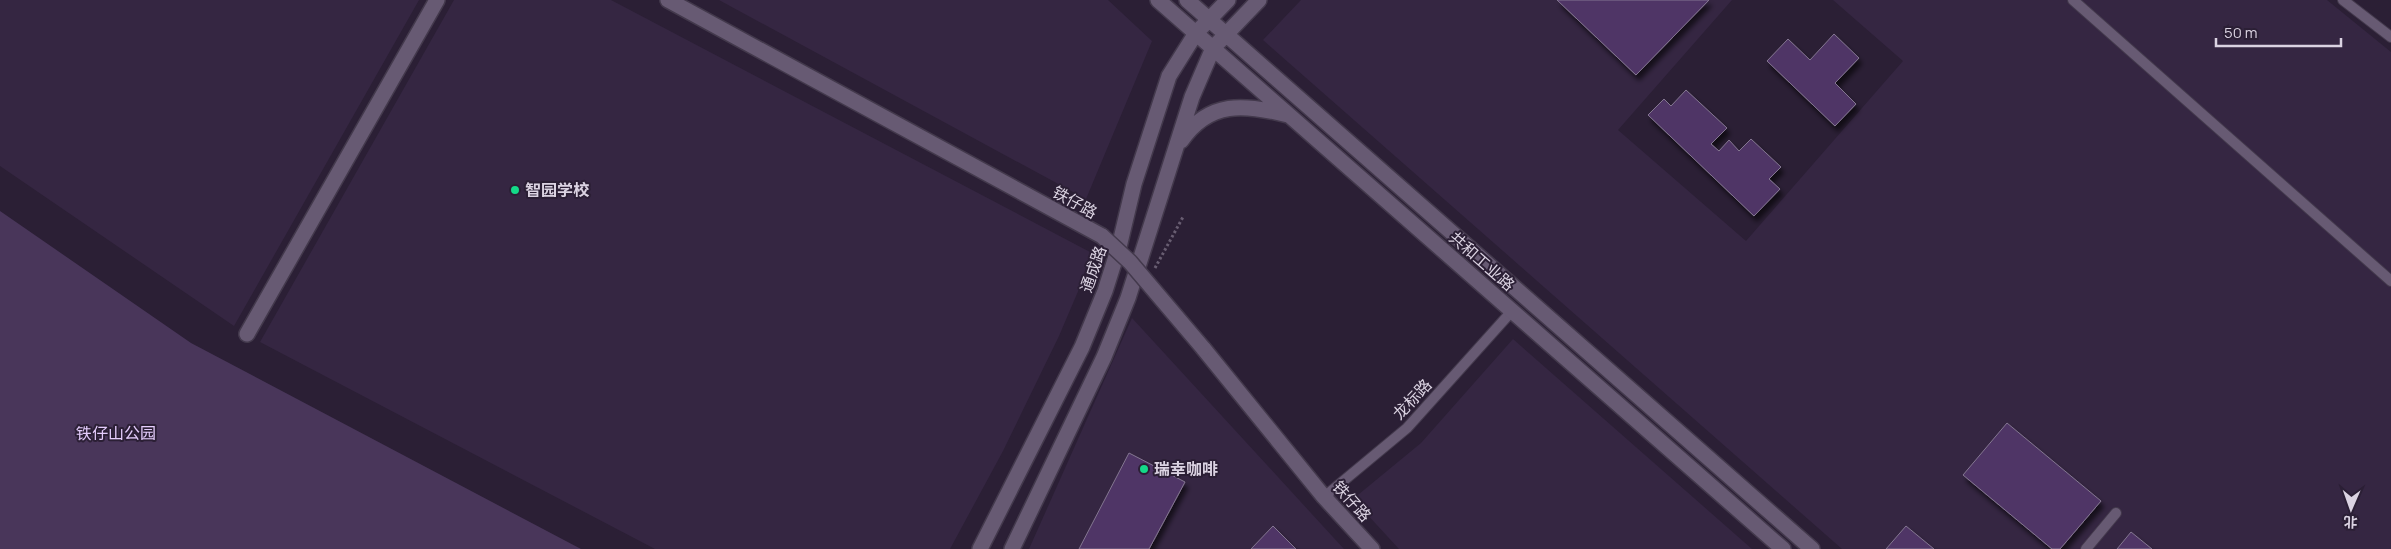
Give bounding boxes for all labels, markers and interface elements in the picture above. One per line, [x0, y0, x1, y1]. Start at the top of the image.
scale bar [2216, 15, 2341, 47]
text: 50 m [2224, 22, 2258, 43]
place label: 智园学校 [525, 179, 590, 201]
street label: 铁仔路 [1049, 181, 1101, 223]
marker: 智园学校 [509, 184, 521, 196]
street label: 共和工业路 [1445, 226, 1519, 296]
street label: 通成路 [1075, 243, 1111, 295]
street label: 龙标路 [1388, 374, 1436, 424]
park label: 铁仔山公园 [76, 422, 156, 444]
place label: 瑞幸咖啡 [1154, 458, 1218, 480]
marker: 瑞幸咖啡 [1138, 463, 1150, 475]
street label: 铁仔路 [1328, 476, 1376, 526]
north arrow [2326, 484, 2376, 534]
text: 北 [2343, 513, 2358, 532]

